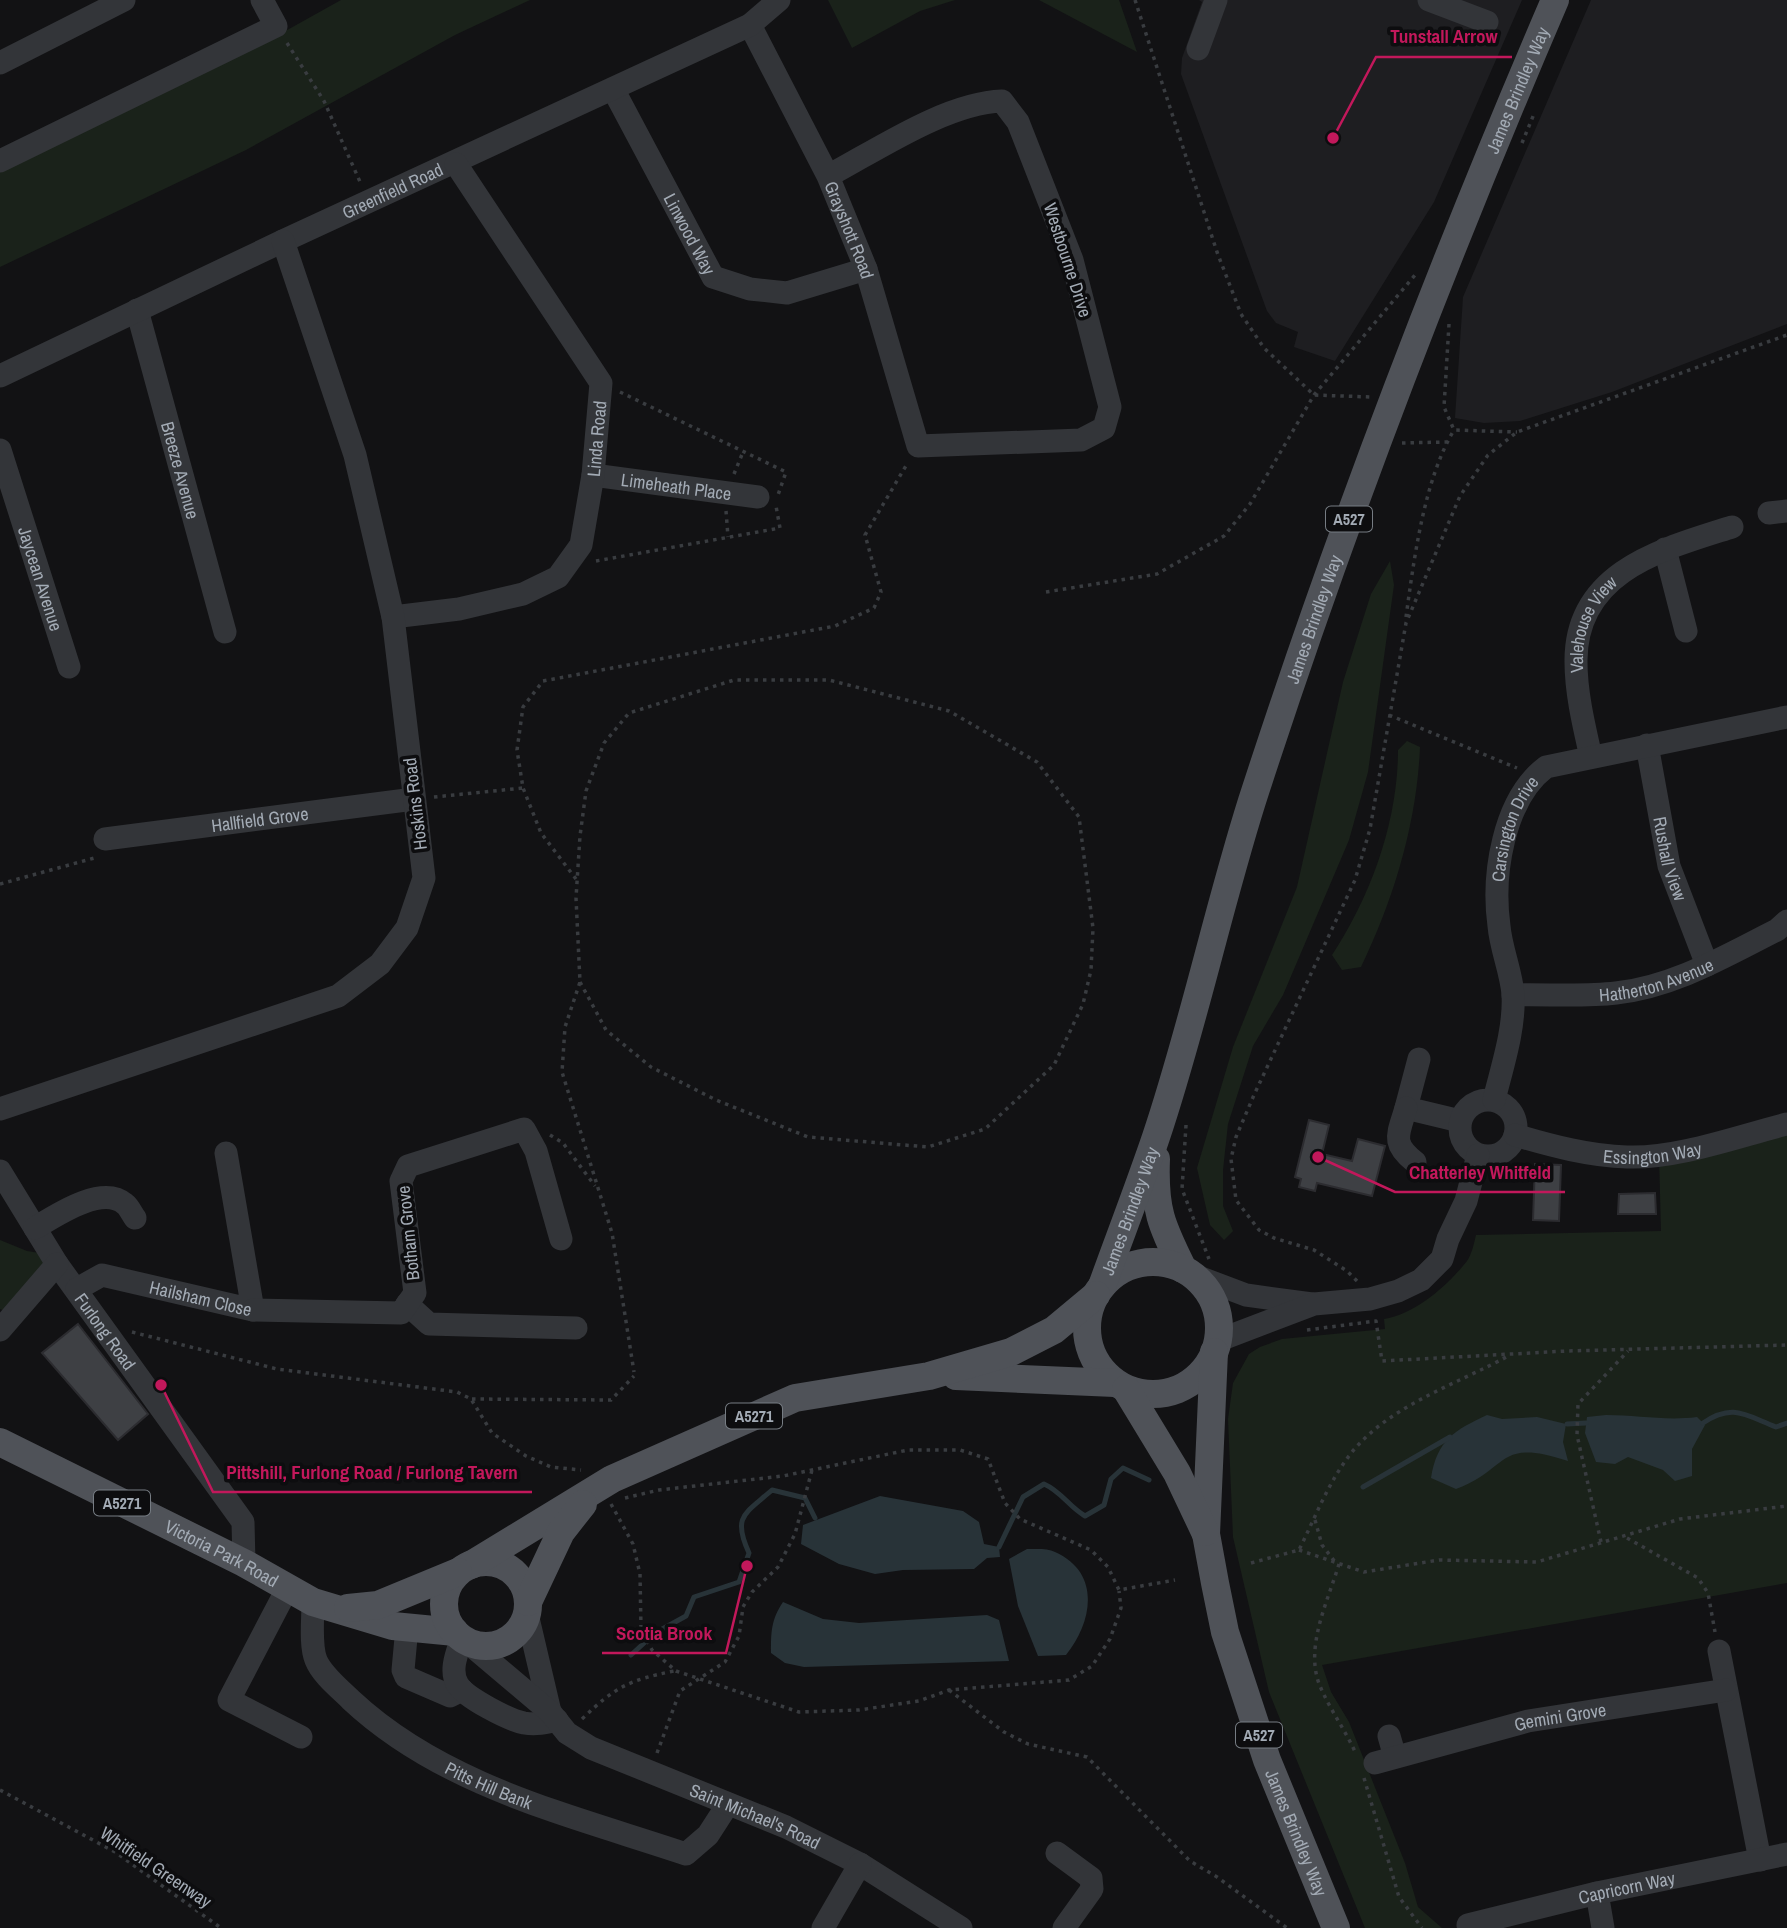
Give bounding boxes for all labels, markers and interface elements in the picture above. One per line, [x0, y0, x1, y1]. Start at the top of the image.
callout: Tunstall Arrow [1376, 17, 1512, 57]
street label: James Brindley Way [1479, 22, 1555, 157]
text: Tunstall Arrow [1390, 23, 1499, 49]
street label: Greenfield Road [338, 156, 447, 225]
street label: Grayshott Road [819, 177, 881, 281]
street label: Linwood Way [658, 189, 722, 279]
street label: Westbourne Drive [1038, 200, 1098, 320]
street label: Linda Road [580, 400, 612, 478]
street label: Breeze Avenue [156, 419, 206, 522]
street label: Limeheath Place [620, 466, 733, 506]
road number: A527 [1326, 506, 1372, 532]
street label: Jaycean Avenue [13, 523, 69, 634]
street label: James Brindley Way [1279, 551, 1348, 687]
street label: Valehouse View [1563, 569, 1622, 673]
street label: Hoskins Road [397, 756, 433, 852]
street label: Carsington Drive [1485, 770, 1544, 883]
street label: Hallfield Grove [210, 800, 310, 838]
street label: Rushall View [1648, 815, 1694, 904]
street label: Hatherton Avenue [1598, 952, 1717, 1007]
street label: Essington Way [1602, 1135, 1705, 1170]
street label: James Brindley Way [1095, 1143, 1164, 1278]
callout: Chatterley Whitfeld [1395, 1152, 1565, 1192]
text: Chatterley Whitfeld [1409, 1159, 1551, 1185]
street label: Botham Grove [391, 1184, 425, 1282]
street label: Hailsham Close [147, 1274, 254, 1322]
street label: Furlong Road [69, 1288, 142, 1375]
road number: A5271 [726, 1404, 782, 1428]
callout: Pittshill, Furlong Road / Furlong Tavern [213, 1452, 532, 1492]
text: Pittshill, Furlong Road / Furlong Tavern [226, 1459, 518, 1485]
road number: A5271 [94, 1490, 150, 1516]
street label: Victoria Park Road [161, 1513, 283, 1593]
callout: Scotia Brook [602, 1613, 726, 1653]
text: Scotia Brook [616, 1620, 712, 1646]
street label: Gemini Grove [1511, 1696, 1608, 1737]
road number: A527 [1236, 1722, 1282, 1748]
street label: Pitts Hill Bank [441, 1755, 537, 1815]
street label: James Brindley Way [1260, 1765, 1334, 1900]
street label: Saint Michael's Road [686, 1777, 825, 1855]
street label: Whitfield Greenway [95, 1820, 217, 1914]
street label: Capricorn Way [1576, 1865, 1678, 1910]

